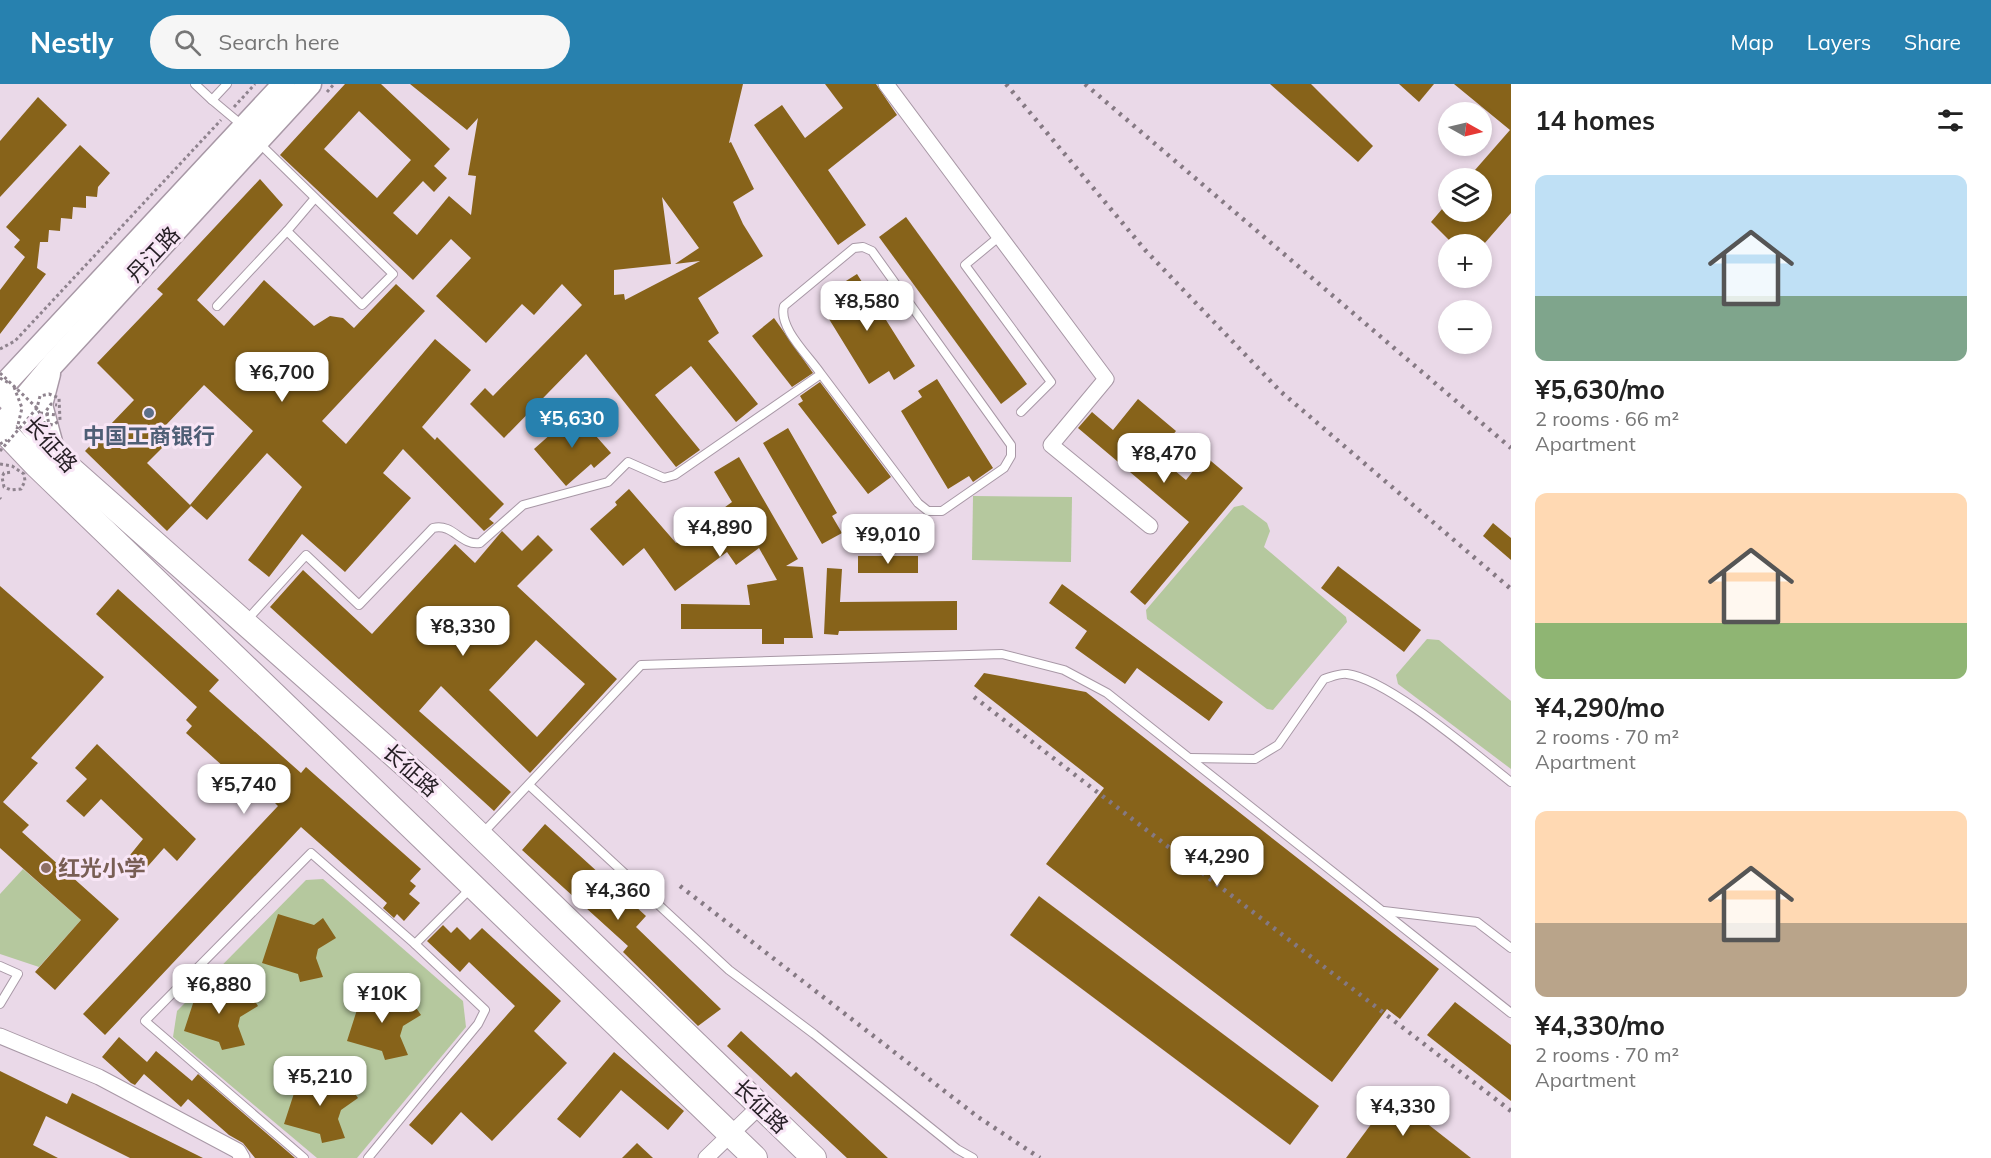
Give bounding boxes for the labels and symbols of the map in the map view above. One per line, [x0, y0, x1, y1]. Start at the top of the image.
north arrow [1438, 102, 1492, 156]
street label: 丹江路 [120, 220, 186, 288]
pin: ¥8,580 [818, 281, 916, 332]
pin: ¥6,700 [233, 352, 331, 403]
pin: ¥5,630 [523, 398, 621, 449]
marker: 中国工商银行 [142, 406, 156, 420]
street label: 长征路 [19, 410, 83, 478]
place label: 中国工商银行 [83, 422, 215, 450]
pin: ¥8,470 [1115, 433, 1213, 484]
pin: ¥4,890 [671, 507, 769, 558]
pin: ¥9,010 [839, 514, 937, 565]
pin: ¥8,330 [414, 606, 512, 657]
street label: 长征路 [377, 738, 445, 802]
pin: ¥5,740 [195, 764, 293, 815]
pin: ¥4,290 [1168, 836, 1266, 887]
place label: 红光小学 [58, 854, 146, 882]
marker: 红光小学 [39, 861, 53, 875]
pin: ¥4,360 [569, 870, 667, 921]
pin: ¥6,880 [170, 964, 268, 1015]
pin: ¥10K [346, 973, 418, 1024]
pin: ¥5,210 [271, 1056, 369, 1107]
street label: 长征路 [728, 1073, 794, 1139]
pin: ¥4,330 [1354, 1086, 1452, 1137]

